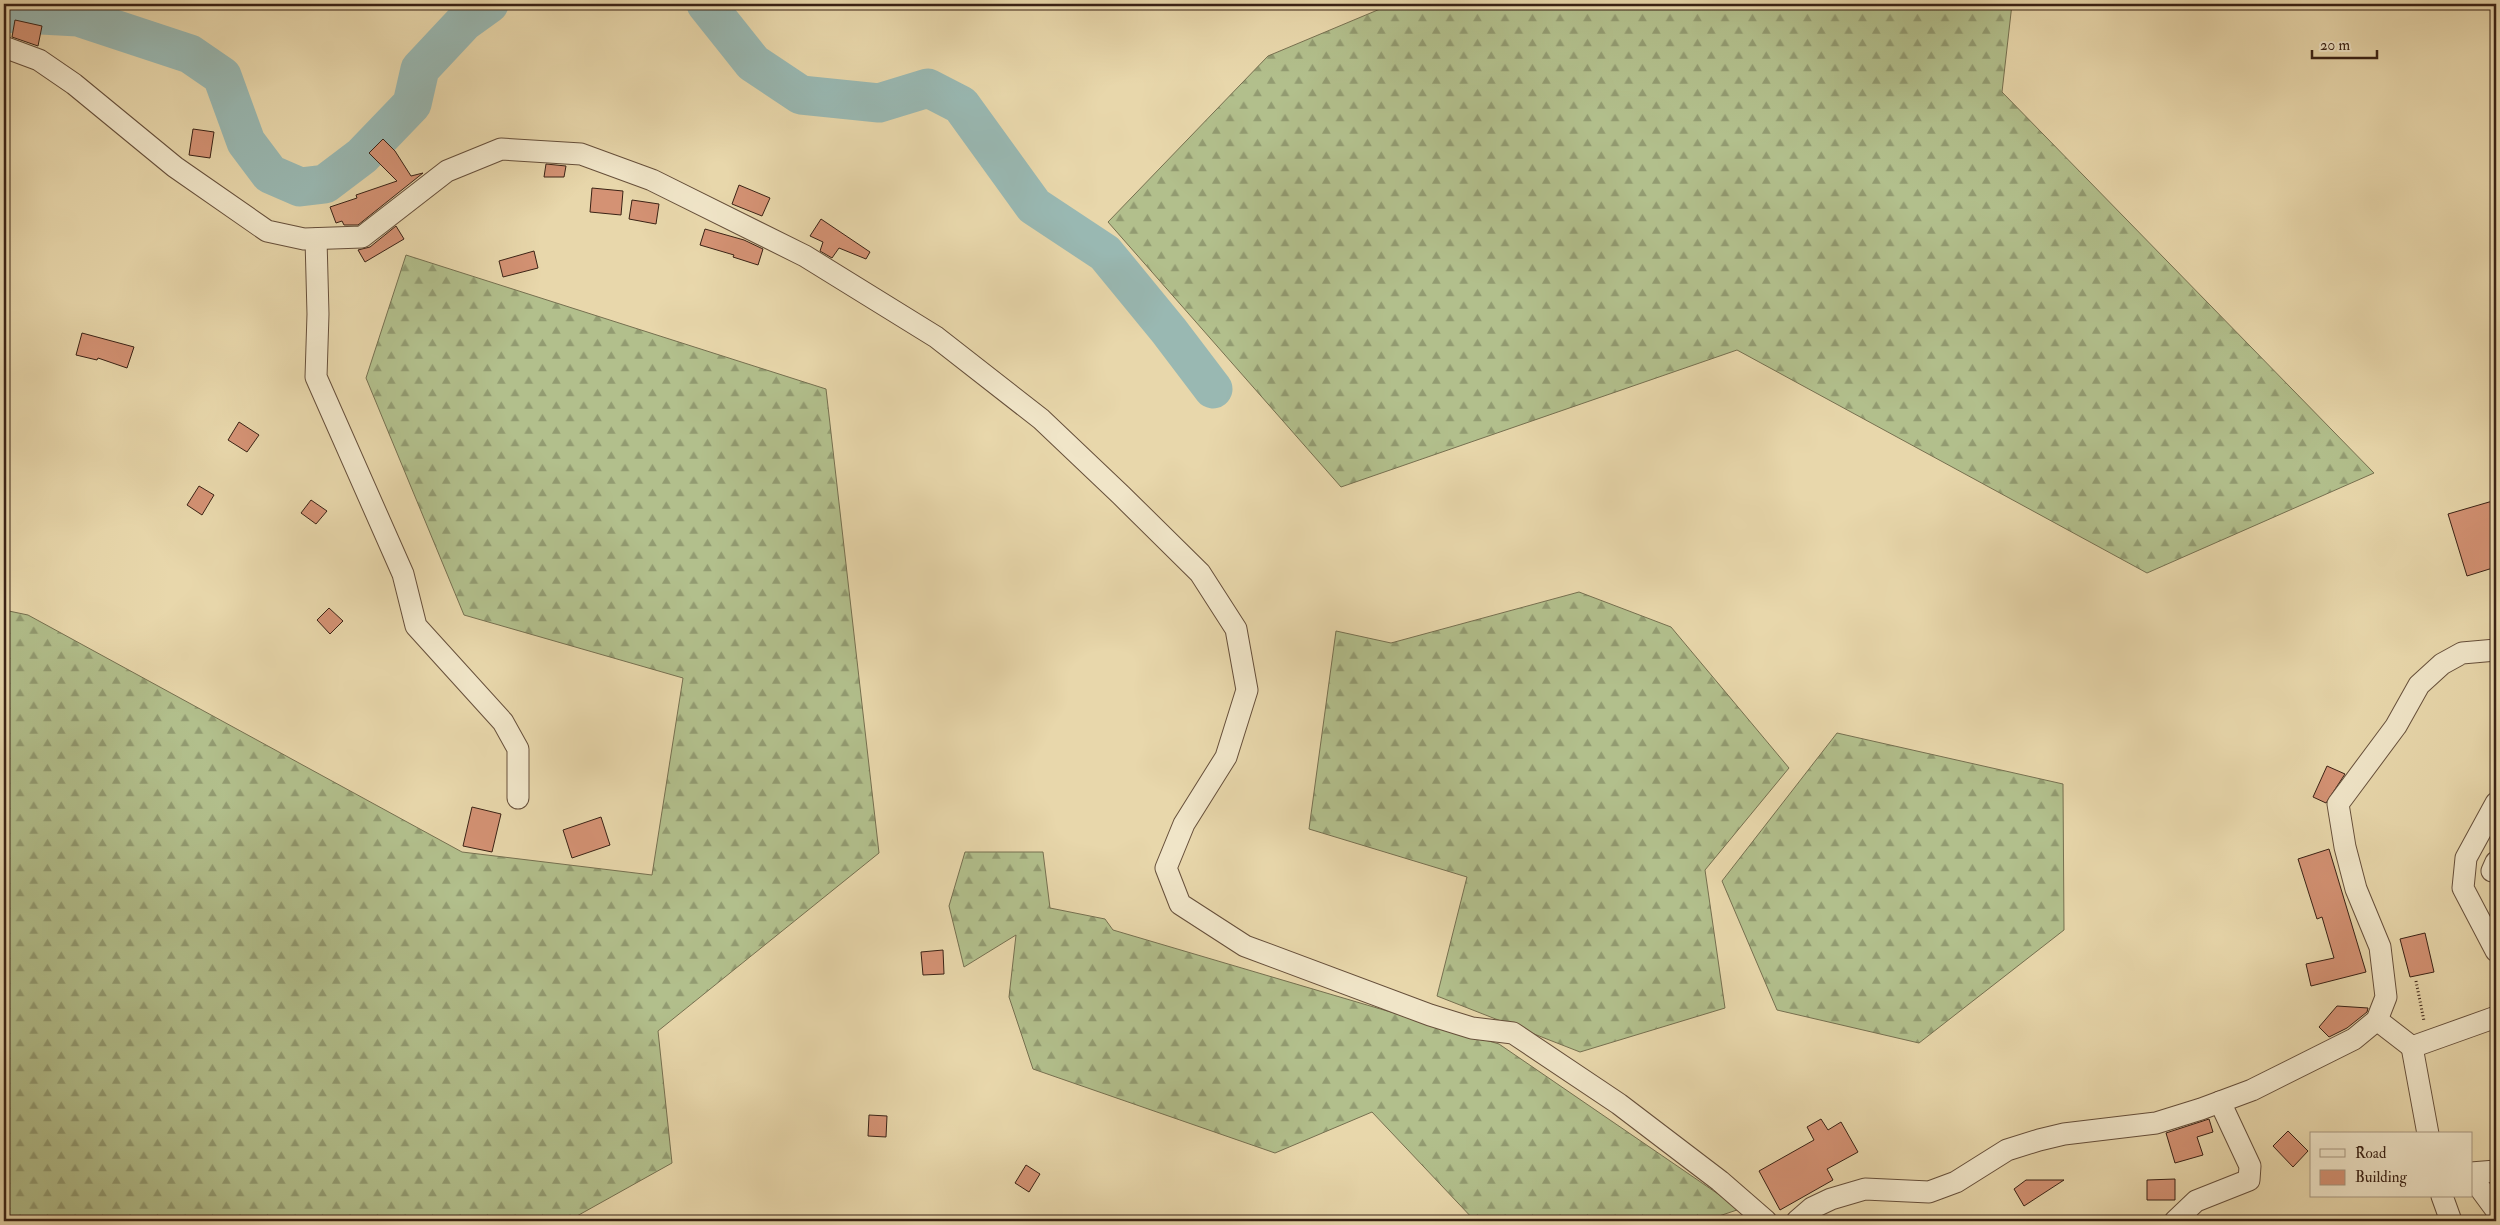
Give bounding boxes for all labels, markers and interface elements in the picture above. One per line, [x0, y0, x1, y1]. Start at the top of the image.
scale bar [2312, 28, 2378, 60]
text: 20 m [2320, 36, 2350, 55]
legend [2310, 1132, 2472, 1198]
text: Road [2355, 1144, 2387, 1163]
text: Building [2355, 1168, 2407, 1187]

